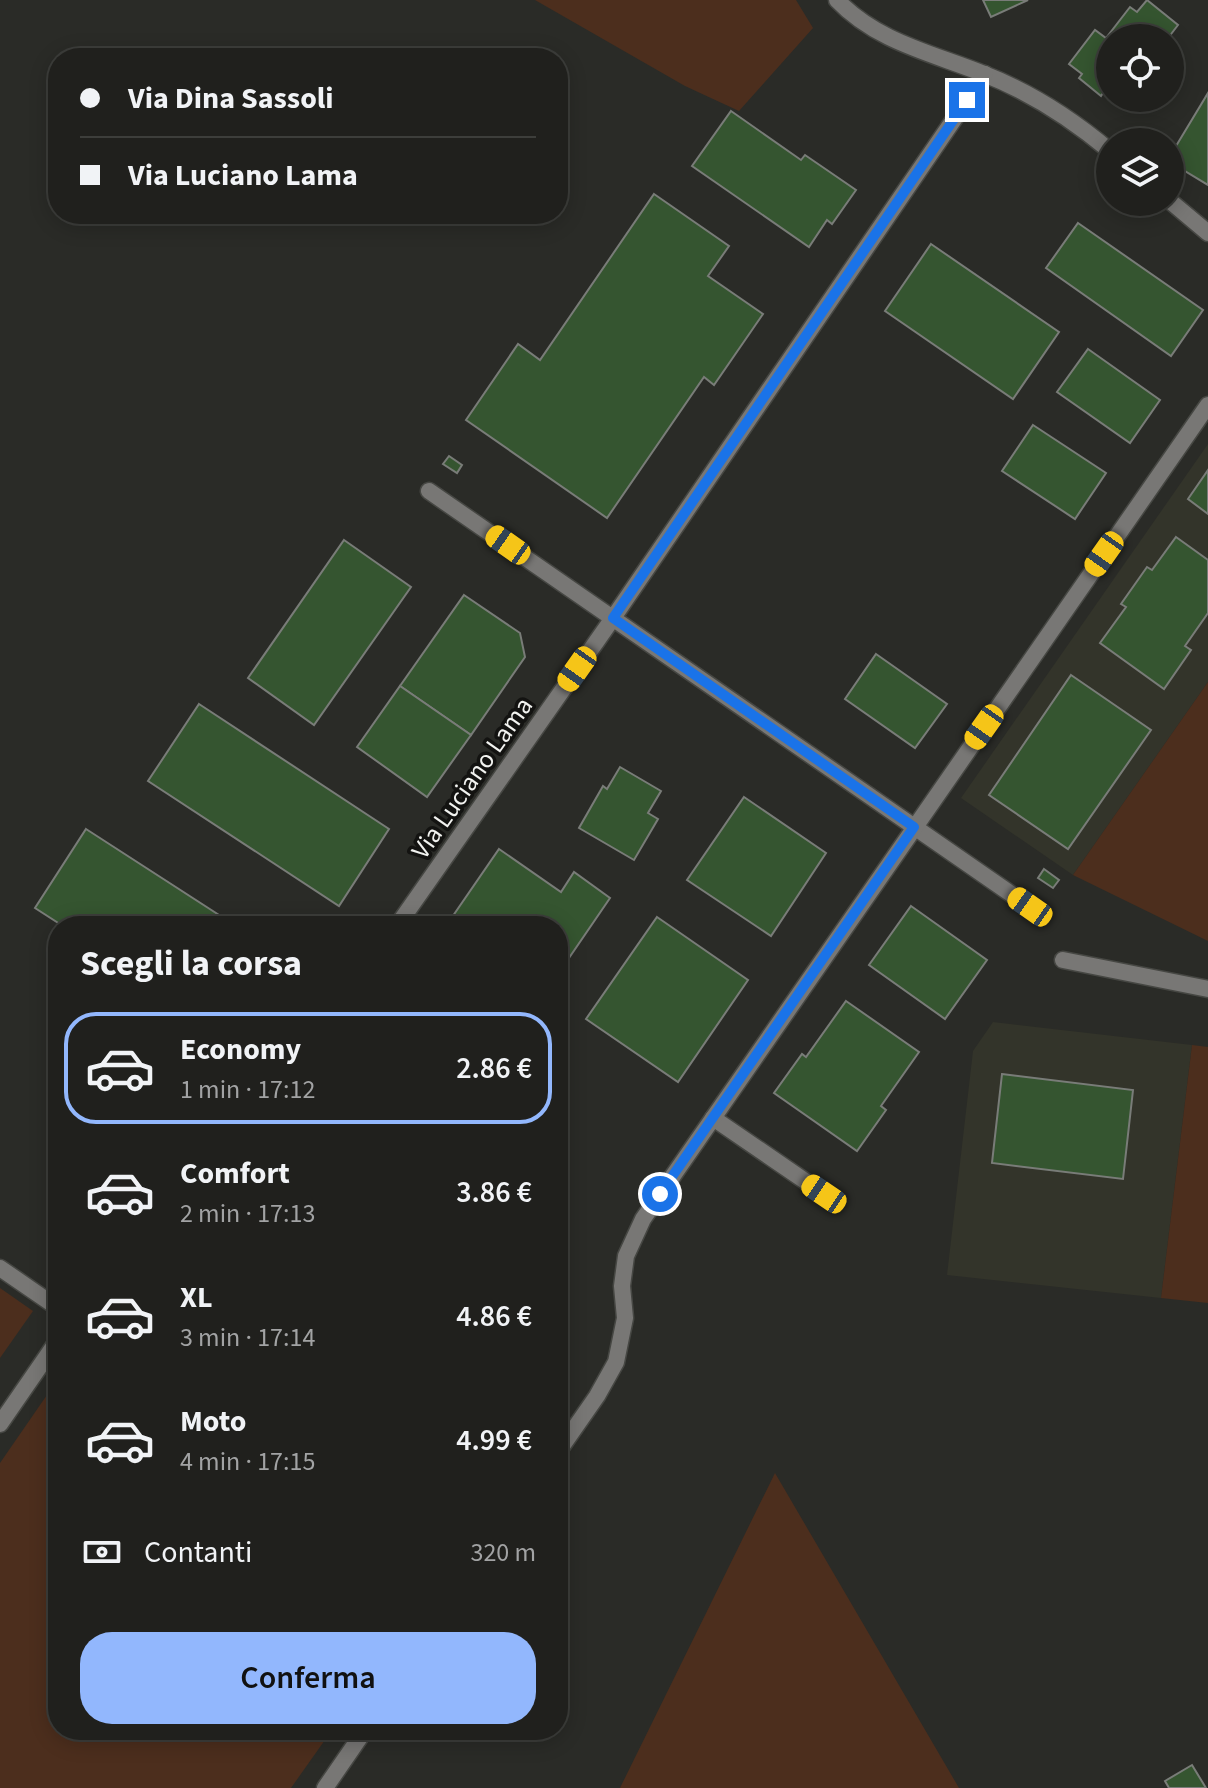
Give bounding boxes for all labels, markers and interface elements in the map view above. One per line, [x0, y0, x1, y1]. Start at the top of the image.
map controls [1096, 24, 1184, 216]
button: locate [1096, 24, 1184, 112]
text: Via Dina Sassoli [128, 77, 334, 120]
route end [949, 82, 985, 118]
button: layers [1096, 128, 1184, 216]
text: Via Luciano Lama [128, 154, 358, 197]
car [481, 521, 535, 569]
car [1080, 527, 1128, 581]
car [553, 642, 601, 696]
street label: Via Luciano Lama [402, 690, 542, 866]
car [960, 700, 1008, 754]
car [1003, 883, 1057, 931]
text: Scegli la corsa [80, 938, 302, 989]
text: Economy [180, 1028, 301, 1071]
icon: car [84, 1032, 156, 1104]
text: 2.86 € [456, 1047, 532, 1090]
text: 1 min · 17:12 [180, 1071, 315, 1108]
text: Comfort [180, 1152, 290, 1195]
icon: car [84, 1156, 156, 1228]
text: 3.86 € [456, 1171, 532, 1214]
car [797, 1171, 851, 1217]
route start [642, 1176, 678, 1212]
text: 2 min · 17:13 [180, 1195, 315, 1232]
text: XL [180, 1276, 213, 1319]
icon: car [84, 1280, 156, 1352]
text: 4.86 € [456, 1295, 532, 1338]
text: 3 min · 17:14 [180, 1319, 315, 1356]
text: Moto [180, 1400, 246, 1443]
icon: car [84, 1404, 156, 1476]
text: 4.99 € [456, 1419, 532, 1462]
text: 4 min · 17:15 [180, 1443, 315, 1480]
icon: cash [80, 1530, 124, 1574]
text: Contanti [144, 1531, 252, 1574]
text: 320 m [470, 1534, 536, 1571]
button: Conferma [80, 1632, 536, 1724]

